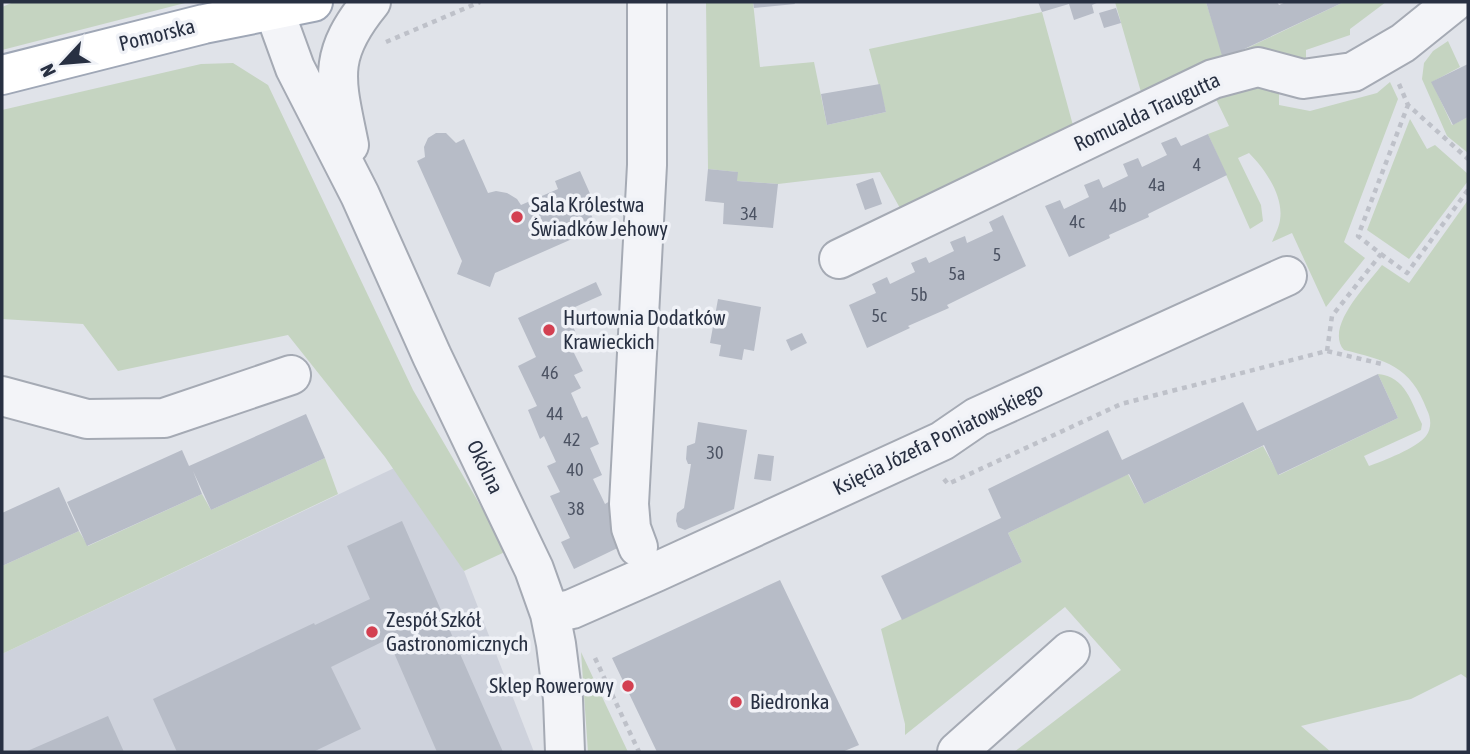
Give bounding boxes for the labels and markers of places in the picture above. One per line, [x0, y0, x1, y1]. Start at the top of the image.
place label: Sala Królestwa Świadków Jehowy [531, 192, 668, 240]
marker: Sala Królestwa Świadków Jehowy [509, 209, 525, 225]
place label: Hurtownia Dodatków Krawieckich [563, 305, 726, 353]
marker: Hurtownia Dodatków Krawieckich [541, 322, 557, 338]
place label: Zespół Szkół Gastronomicznych [386, 607, 528, 655]
marker: Zespół Szkół Gastronomicznych [364, 624, 380, 640]
place label: Sklep Rowerowy [489, 673, 614, 697]
marker: Sklep Rowerowy [620, 678, 636, 694]
place label: Biedronka [750, 689, 829, 713]
marker: Biedronka [728, 694, 744, 710]

